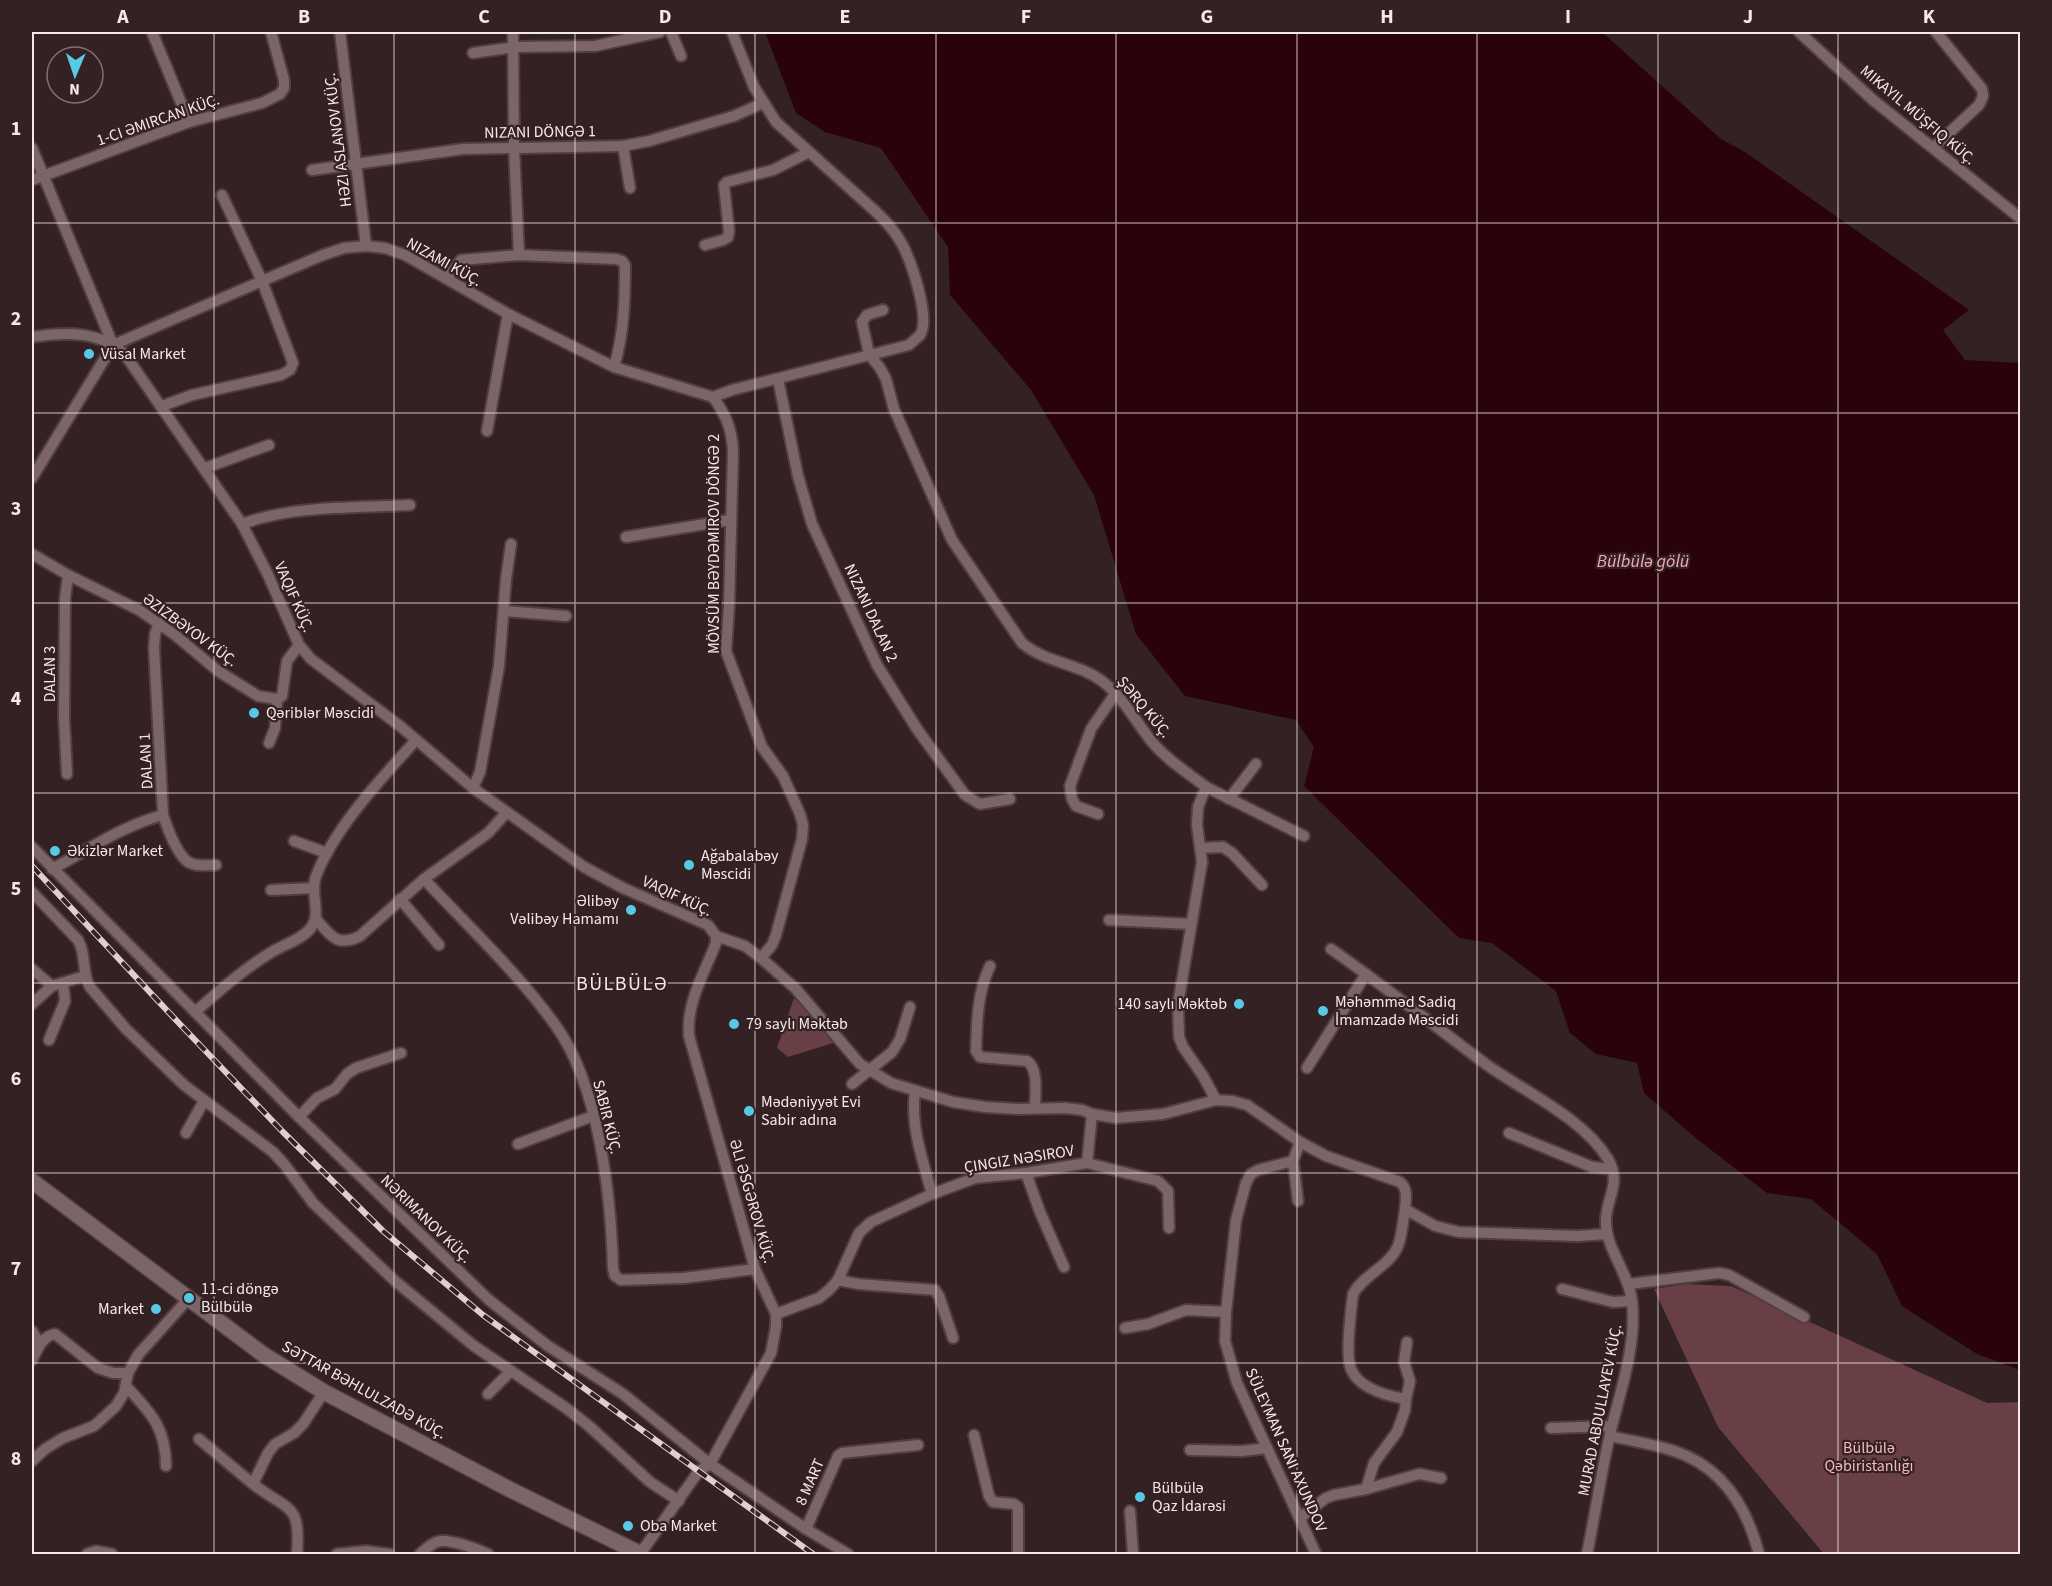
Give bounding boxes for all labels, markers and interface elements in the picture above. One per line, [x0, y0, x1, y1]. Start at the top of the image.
text: A [116, 3, 129, 31]
text: B [298, 3, 310, 31]
text: C [478, 3, 490, 31]
text: D [659, 3, 671, 31]
text: E [840, 3, 850, 31]
text: F [1021, 3, 1031, 31]
text: G [1201, 3, 1213, 31]
text: H [1380, 3, 1394, 31]
text: I [1565, 3, 1571, 31]
text: J [1743, 3, 1753, 31]
text: K [1923, 3, 1936, 31]
north arrow [45, 45, 105, 105]
street label: MIKAYIL MÜŞFIQ KÜÇ. [1855, 60, 1981, 170]
street label: HƏZI ASLANOV KÜÇ. [319, 72, 357, 208]
text: N [69, 78, 80, 100]
street label: 1-CI ƏMIRCAN KÜÇ. [94, 89, 222, 151]
text: 1 [11, 115, 21, 143]
street label: NIZANI DÖNGƏ 1 [484, 120, 596, 144]
street label: NIZAMI KÜÇ. [402, 232, 486, 292]
text: 2 [11, 305, 21, 333]
place label: Vüsal Market [101, 343, 186, 365]
marker: Vüsal Market [82, 347, 96, 361]
street label: MÖVSÜM BƏYDƏMIROV DÖNGƏ 2 [703, 434, 725, 654]
text: 3 [11, 495, 21, 523]
water label: Bülbülə gölü [1597, 549, 1689, 574]
street label: VAQIF KÜÇ. [269, 558, 319, 636]
street label: NIZANI DALAN 2 [839, 560, 903, 666]
street label: ƏZIZBƏYOV KÜÇ. [138, 588, 242, 672]
street label: DALAN 3 [39, 646, 61, 702]
street label: ŞƏRQ KÜÇ. [1112, 671, 1176, 743]
text: 4 [11, 685, 22, 713]
place label: Qəriblər Məscidi [266, 702, 374, 724]
marker: Qəriblər Məscidi [247, 706, 261, 720]
street label: DALAN 1 [134, 732, 158, 790]
place label: Əkizlər Market [67, 840, 163, 862]
marker: Əkizlər Market [48, 844, 62, 858]
place label: Ağabalabəy Məscidi [701, 845, 779, 885]
marker: Ağabalabəy Məscidi [682, 858, 696, 872]
street label: VAQIF KÜÇ. [638, 870, 716, 922]
text: 5 [11, 875, 21, 903]
place label: Əlibəy Vəlibəy Hamamı [510, 890, 620, 930]
marker: Əlibəy Vəlibəy Hamamı [624, 903, 638, 917]
district label: BÜLBÜLƏ [576, 970, 668, 998]
place label: Məhəmməd Sadiq İmamzadə Məscidi [1335, 991, 1459, 1031]
place label: 140 saylı Məktəb [1117, 993, 1227, 1015]
marker: 140 saylı Məktəb [1232, 997, 1246, 1011]
marker: Məhəmməd Sadiq İmamzadə Məscidi [1316, 1004, 1330, 1018]
place label: 79 saylı Məktəb [746, 1013, 848, 1035]
marker: 79 saylı Məktəb [727, 1017, 741, 1031]
text: 6 [11, 1065, 21, 1093]
street label: SABIR KÜÇ. [587, 1078, 627, 1156]
place label: Mədəniyyət Evi Sabir adına [761, 1091, 861, 1131]
marker: Mədəniyyət Evi Sabir adına [742, 1104, 756, 1118]
street label: ƏLI ƏSGƏROV KÜÇ. [724, 1136, 780, 1266]
street label: ÇINGIZ NƏSIROV [963, 1139, 1076, 1179]
street label: NƏRIMANOV KÜÇ. [376, 1170, 476, 1268]
text: 7 [11, 1255, 21, 1283]
place label: 11-ci döngə Bülbülə [201, 1278, 279, 1318]
marker: 11-ci döngə Bülbülə [182, 1291, 196, 1305]
place label: Market [98, 1298, 145, 1320]
marker: Market [149, 1302, 163, 1316]
street label: MURAD ABDULLAYEV KÜÇ. [1573, 1322, 1627, 1498]
street label: SƏTTAR BƏHLULZADƏ KÜÇ. [278, 1336, 450, 1444]
street label: SÜLEYMAN SANI AXUNDOV [1240, 1364, 1332, 1536]
park label: Bülbülə Qəbiristanlığı [1824, 1437, 1914, 1477]
text: 8 [11, 1445, 21, 1473]
street label: 8 MART [790, 1455, 830, 1509]
place label: Bülbülə Qaz İdarəsi [1152, 1477, 1226, 1517]
marker: Bülbülə Qaz İdarəsi [1133, 1490, 1147, 1504]
place label: Oba Market [640, 1515, 717, 1537]
marker: Oba Market [621, 1519, 635, 1533]

